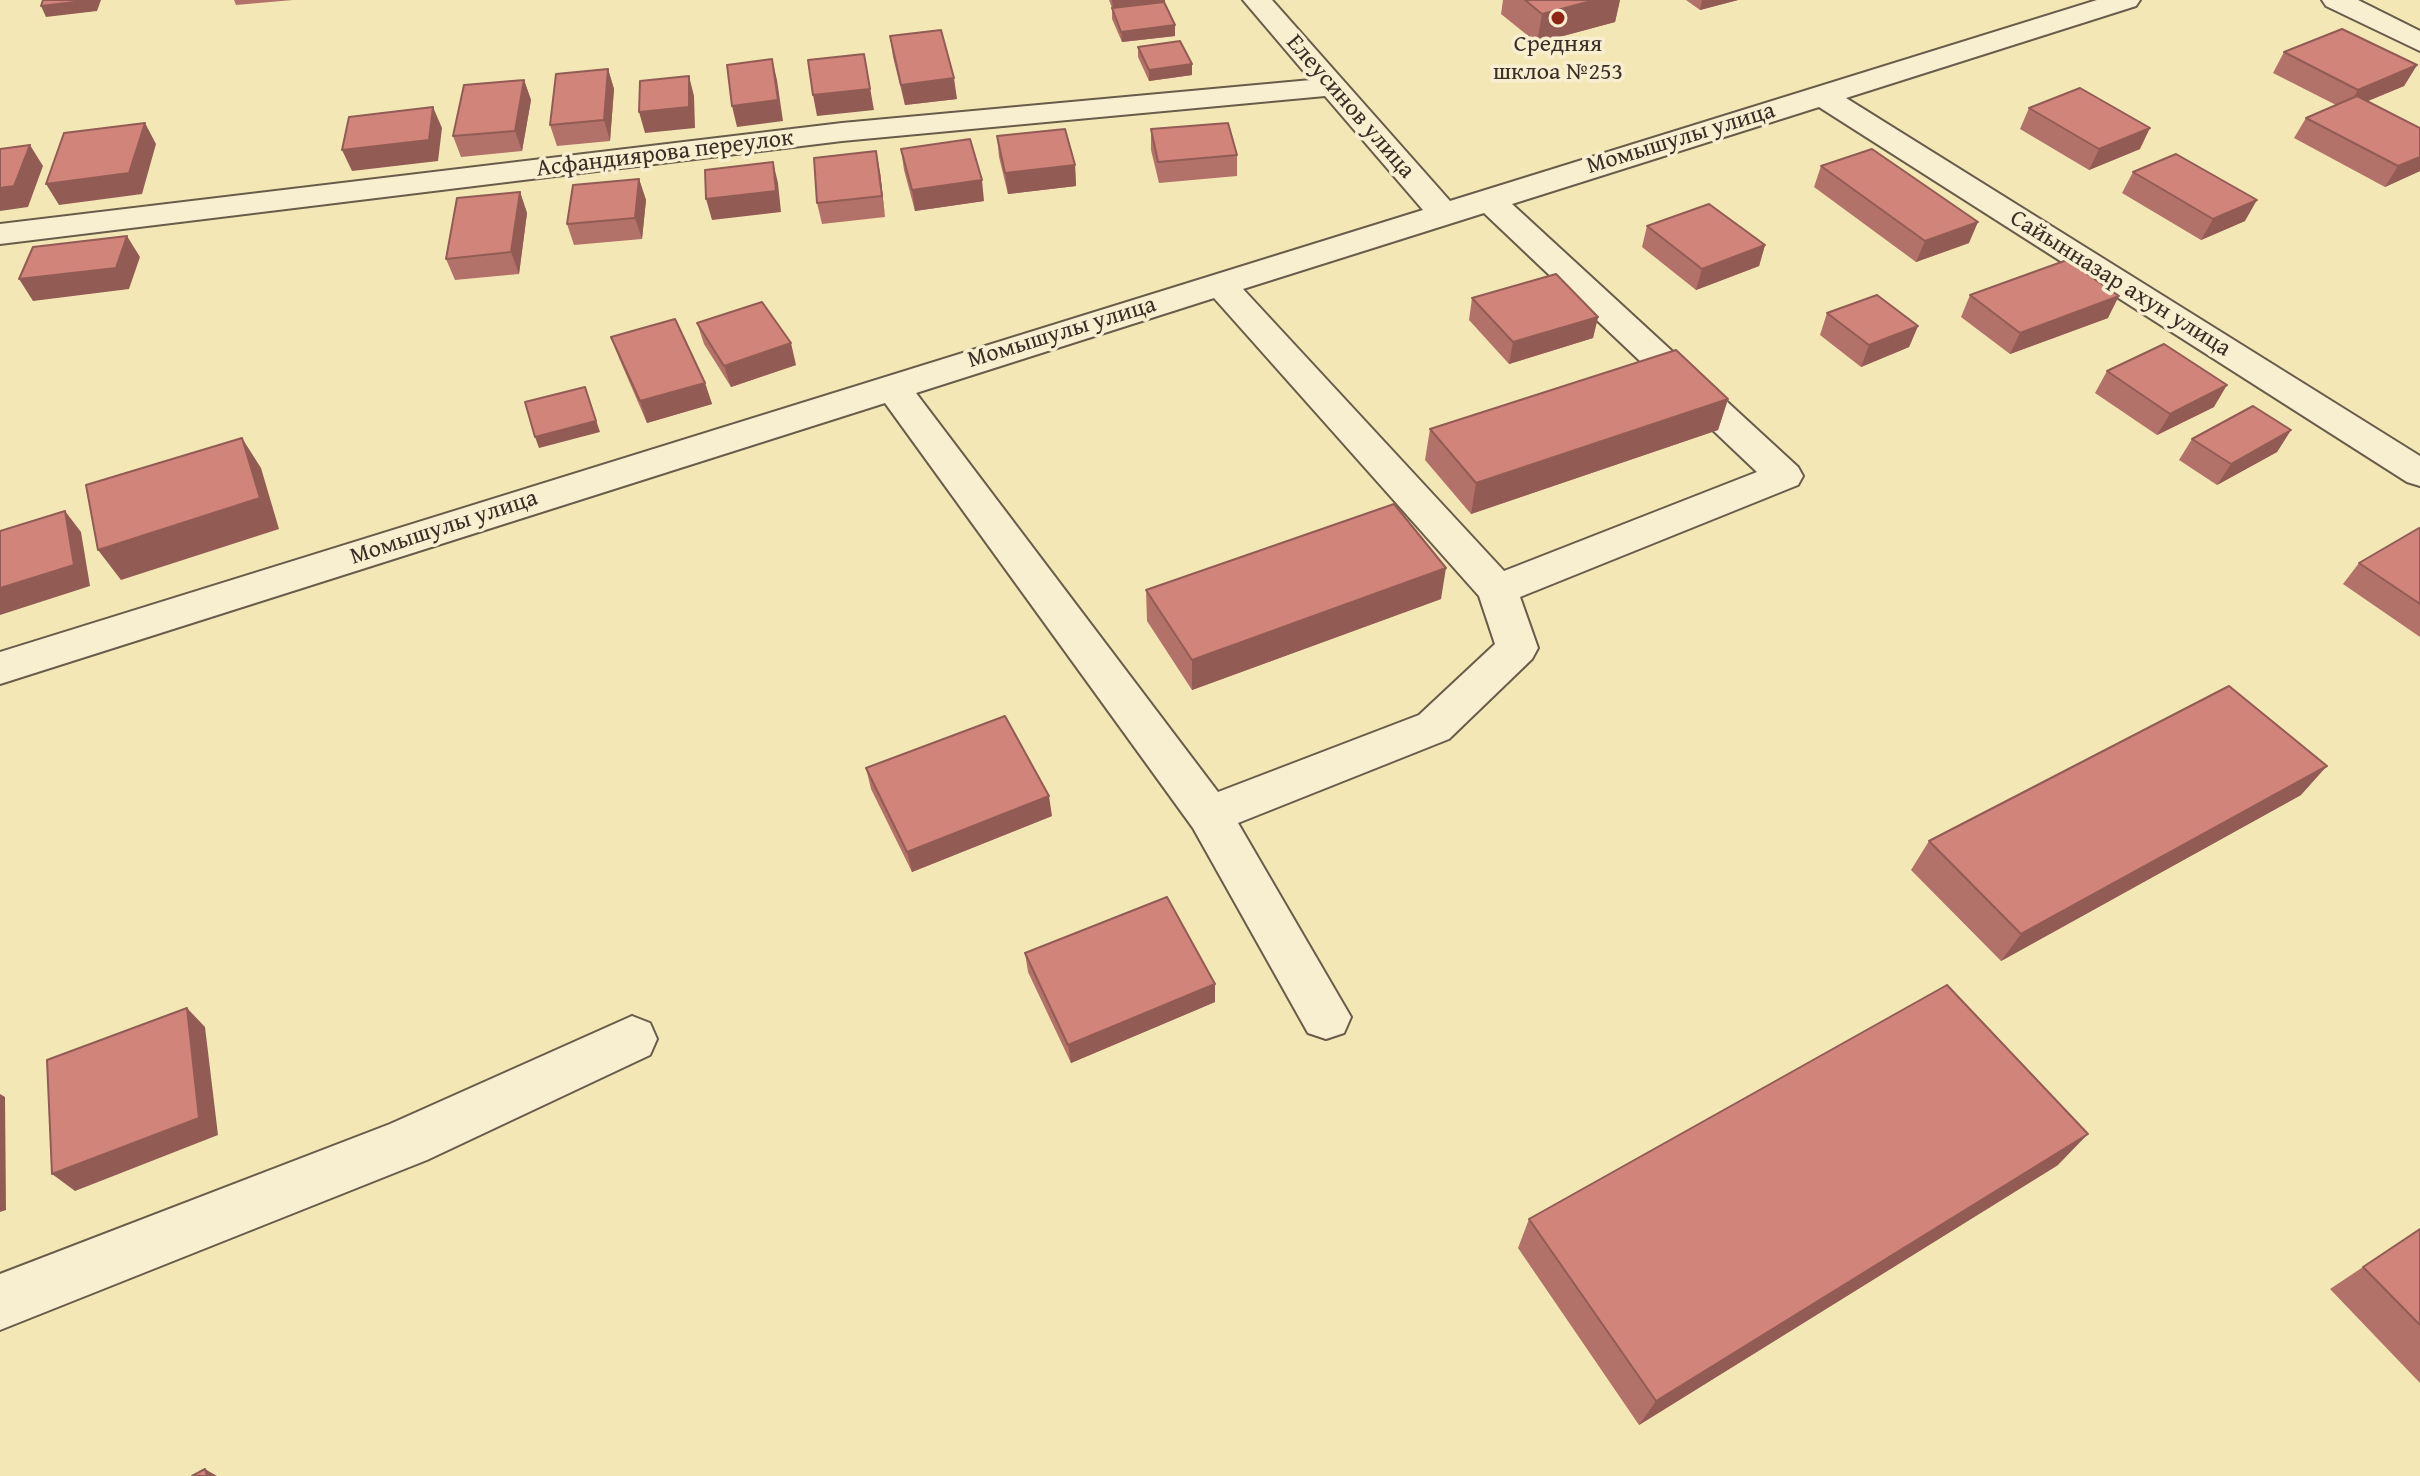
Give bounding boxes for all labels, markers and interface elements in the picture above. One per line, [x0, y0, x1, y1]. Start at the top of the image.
marker: Средняя шклоа №253 [1549, 9, 1567, 27]
street label: Елеусинов улица [1280, 29, 1420, 185]
place label: Средняя шклоа №253 [1493, 31, 1623, 87]
street label: Момышулы улица [1583, 97, 1779, 181]
street label: Асфандиярова переулок [535, 124, 795, 184]
street label: Сайынназар ахун улица [2004, 204, 2236, 364]
street label: Момышулы улица [964, 291, 1160, 375]
street label: Момышулы улица [347, 484, 541, 572]

